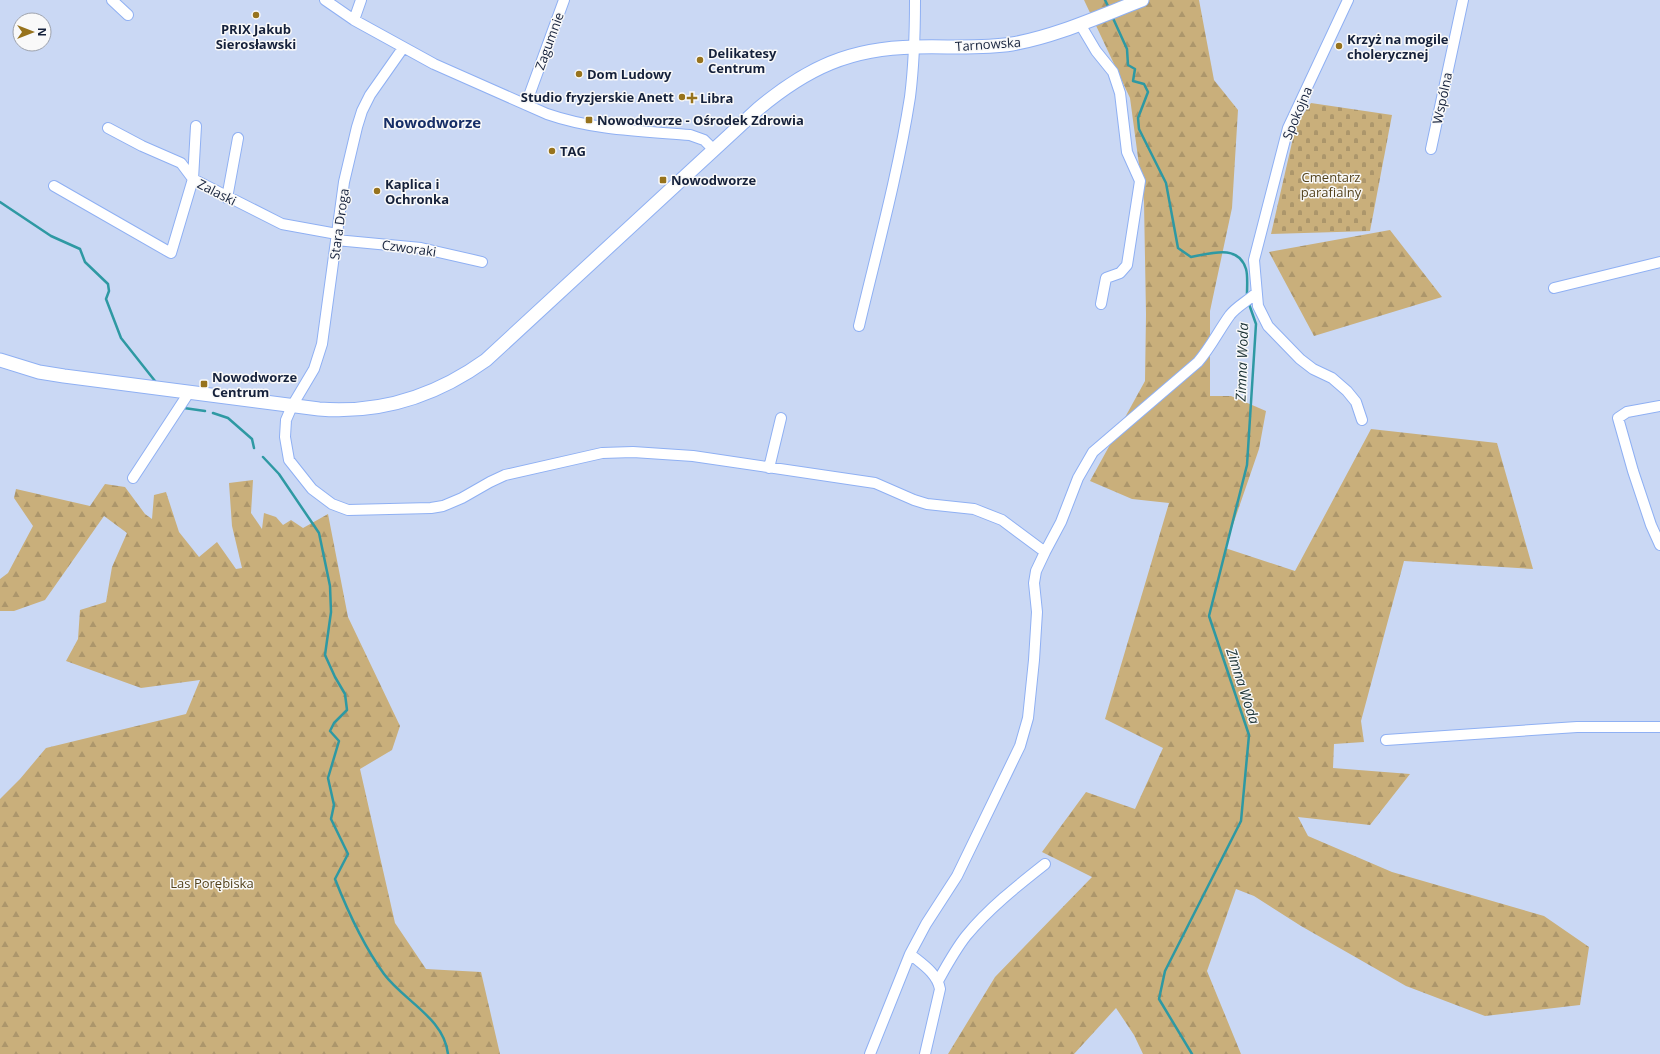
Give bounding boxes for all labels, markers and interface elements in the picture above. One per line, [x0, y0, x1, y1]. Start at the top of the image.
marker: PRIX Jakub Sierosławski [251, 10, 261, 20]
street label: Zagumnie [530, 10, 568, 72]
north arrow [12, 12, 52, 52]
place label: PRIX Jakub Sierosławski [216, 20, 296, 53]
text: N [35, 28, 50, 36]
place label: Krzyż na mogile cholerycznej [1347, 30, 1449, 63]
street label: Tarnowska [955, 33, 1021, 55]
marker: Krzyż na mogile cholerycznej [1334, 41, 1344, 51]
place label: Delikatesy Centrum [708, 44, 777, 77]
marker: Delikatesy Centrum [695, 55, 705, 65]
place label: Dom Ludowy [587, 65, 672, 83]
marker: Dom Ludowy [574, 69, 584, 79]
street label: Wspólna [1428, 70, 1456, 126]
street label: Spokojna [1278, 84, 1316, 142]
place label: Studio fryzjerskie Anett [521, 88, 674, 106]
place label: Libra [700, 89, 733, 107]
marker: Studio fryzjerskie Anett [677, 92, 687, 102]
marker: Libra [687, 93, 697, 103]
place label: Nowodworze - Ośrodek Zdrowia [597, 111, 804, 129]
district label: Nowodworze [383, 112, 481, 132]
marker: Nowodworze - Ośrodek Zdrowia [584, 115, 594, 125]
place label: TAG [560, 142, 586, 160]
marker: TAG [547, 146, 557, 156]
park label: Cmentarz parafialny [1301, 168, 1362, 201]
place label: Nowodworze [671, 171, 756, 189]
street label: Zalaski [194, 175, 240, 209]
place label: Kaplica i Ochronka [385, 175, 449, 208]
marker: Nowodworze [658, 175, 668, 185]
marker: Kaplica i Ochronka [372, 186, 382, 196]
street label: Stara Droga [325, 187, 353, 261]
street label: Czworaki [381, 235, 437, 261]
water label: Zimna Woda [1231, 322, 1252, 403]
place label: Nowodworze Centrum [212, 368, 297, 401]
marker: Nowodworze Centrum [199, 379, 209, 389]
water label: Zimna Woda [1222, 645, 1265, 726]
park label: Las Porębiska [170, 874, 254, 892]

